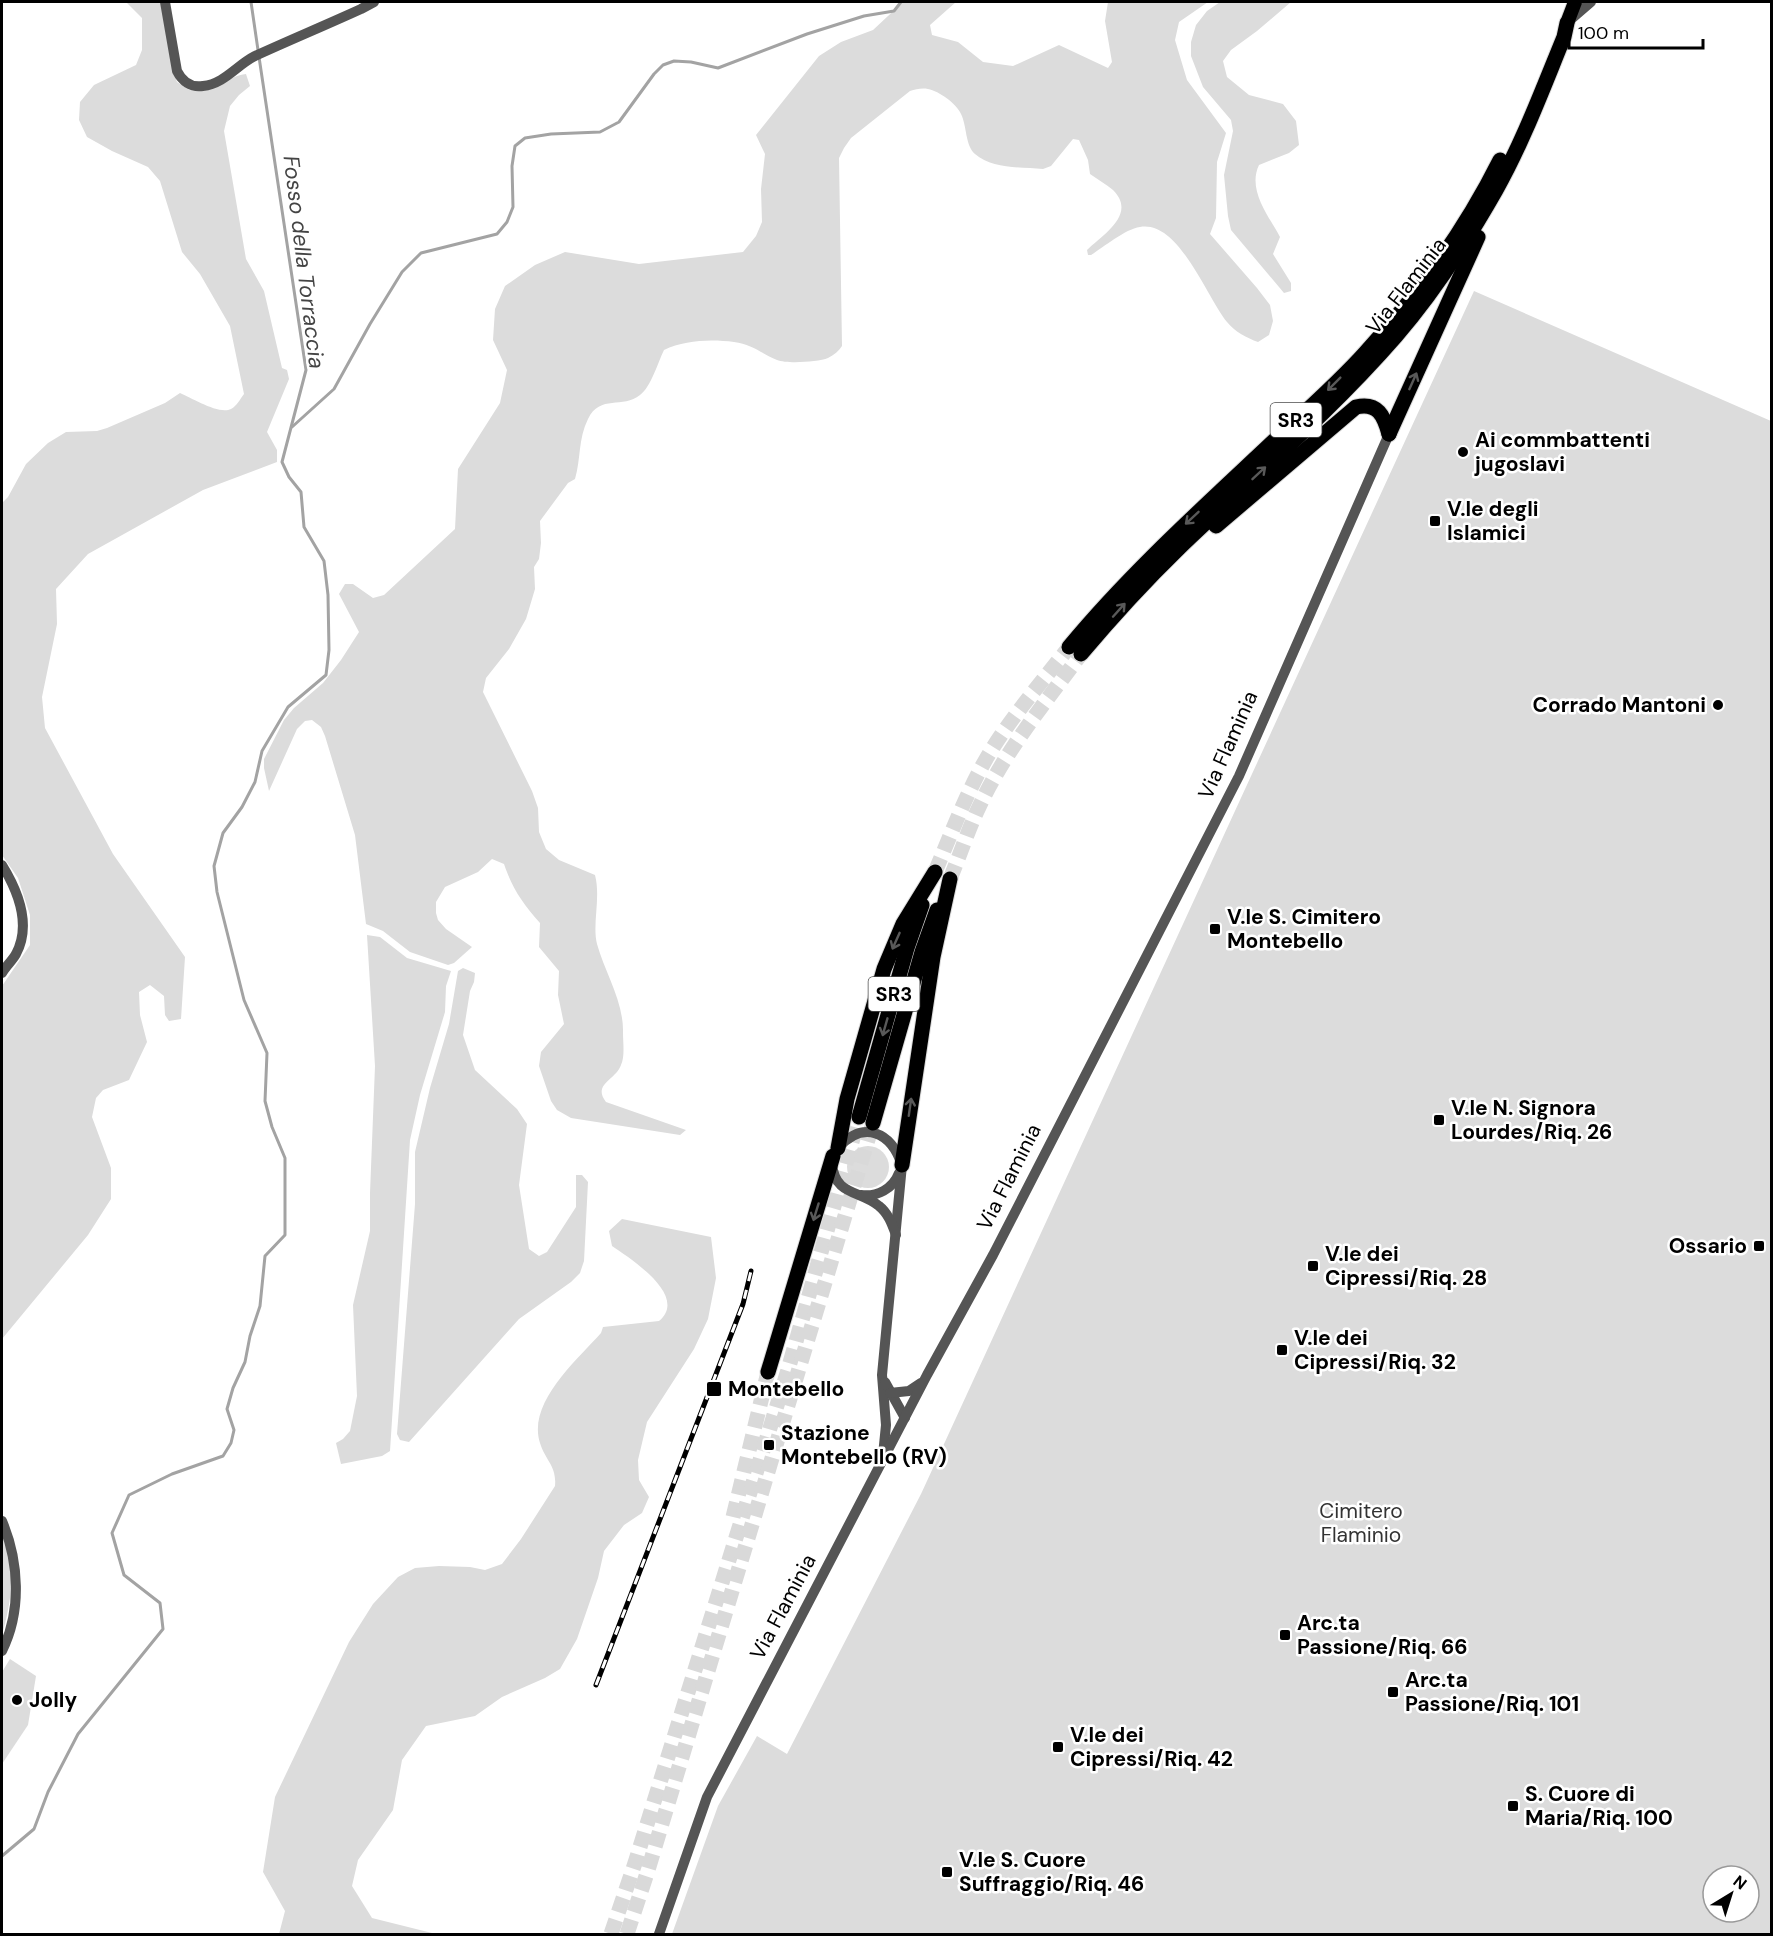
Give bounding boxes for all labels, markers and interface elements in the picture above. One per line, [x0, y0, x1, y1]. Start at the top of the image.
scale bar [1569, 12, 1702, 50]
text: 100 m [1578, 21, 1629, 45]
water label: Fosso della Torraccia [277, 154, 331, 370]
street label: Via Flaminia [1359, 232, 1453, 340]
one-way arrow [1408, 373, 1419, 391]
one-way arrow [1327, 377, 1342, 392]
road number: SR3 [1270, 403, 1322, 437]
place label: Ai commbattenti jugoslavi [1474, 426, 1650, 478]
marker: Ai commbattenti jugoslavi [1456, 445, 1470, 459]
one-way arrow [1251, 466, 1266, 480]
place label: V.le degli Islamici [1447, 495, 1539, 547]
one-way arrow [1185, 511, 1200, 525]
marker: V.le degli Islamici [1428, 514, 1442, 528]
one-way arrow [1112, 603, 1126, 618]
street label: Via Flaminia [1192, 686, 1264, 804]
place label: Corrado Mantoni [1532, 691, 1706, 719]
marker: Corrado Mantoni [1711, 698, 1725, 712]
place label: V.le S. Cimitero Montebello [1227, 903, 1381, 955]
marker: V.le S. Cimitero Montebello [1208, 922, 1222, 936]
one-way arrow [889, 931, 901, 949]
road number: SR3 [868, 977, 920, 1011]
one-way arrow [879, 1017, 890, 1036]
place label: V.le N. Signora Lourdes/Riq. 26 [1451, 1094, 1612, 1146]
one-way arrow [905, 1098, 916, 1118]
marker: V.le N. Signora Lourdes/Riq. 26 [1432, 1113, 1446, 1127]
street label: Via Flaminia [970, 1119, 1048, 1235]
one-way arrow [810, 1202, 821, 1221]
place label: Ossario [1669, 1232, 1747, 1260]
marker: Ossario [1752, 1239, 1766, 1253]
place label: V.le dei Cipressi/Riq. 28 [1325, 1240, 1487, 1292]
marker: V.le dei Cipressi/Riq. 28 [1306, 1259, 1320, 1273]
place label: V.le dei Cipressi/Riq. 32 [1294, 1324, 1456, 1376]
marker: V.le dei Cipressi/Riq. 32 [1275, 1343, 1289, 1357]
place label: Montebello [728, 1375, 844, 1403]
marker: Montebello [705, 1380, 723, 1398]
place label: Stazione Montebello (RV) [781, 1419, 947, 1471]
marker: Stazione Montebello (RV) [762, 1438, 776, 1452]
park label: Cimitero Flaminio [1319, 1497, 1403, 1549]
street label: Via Flaminia [743, 1549, 823, 1665]
place label: Arc.ta Passione/Riq. 66 [1297, 1609, 1468, 1661]
marker: Arc.ta Passione/Riq. 66 [1278, 1628, 1292, 1642]
place label: Arc.ta Passione/Riq. 101 [1405, 1666, 1579, 1718]
marker: Arc.ta Passione/Riq. 101 [1386, 1685, 1400, 1699]
place label: Jolly [29, 1686, 77, 1714]
marker: Jolly [10, 1693, 24, 1707]
place label: V.le dei Cipressi/Riq. 42 [1070, 1721, 1233, 1773]
marker: V.le dei Cipressi/Riq. 42 [1051, 1740, 1065, 1754]
place label: S. Cuore di Maria/Riq. 100 [1525, 1780, 1673, 1832]
marker: S. Cuore di Maria/Riq. 100 [1506, 1799, 1520, 1813]
place label: V.le S. Cuore Suffraggio/Riq. 46 [959, 1846, 1144, 1898]
north arrow [1701, 1864, 1761, 1924]
marker: V.le S. Cuore Suffraggio/Riq. 46 [940, 1865, 954, 1879]
text: N [1729, 1871, 1751, 1894]

